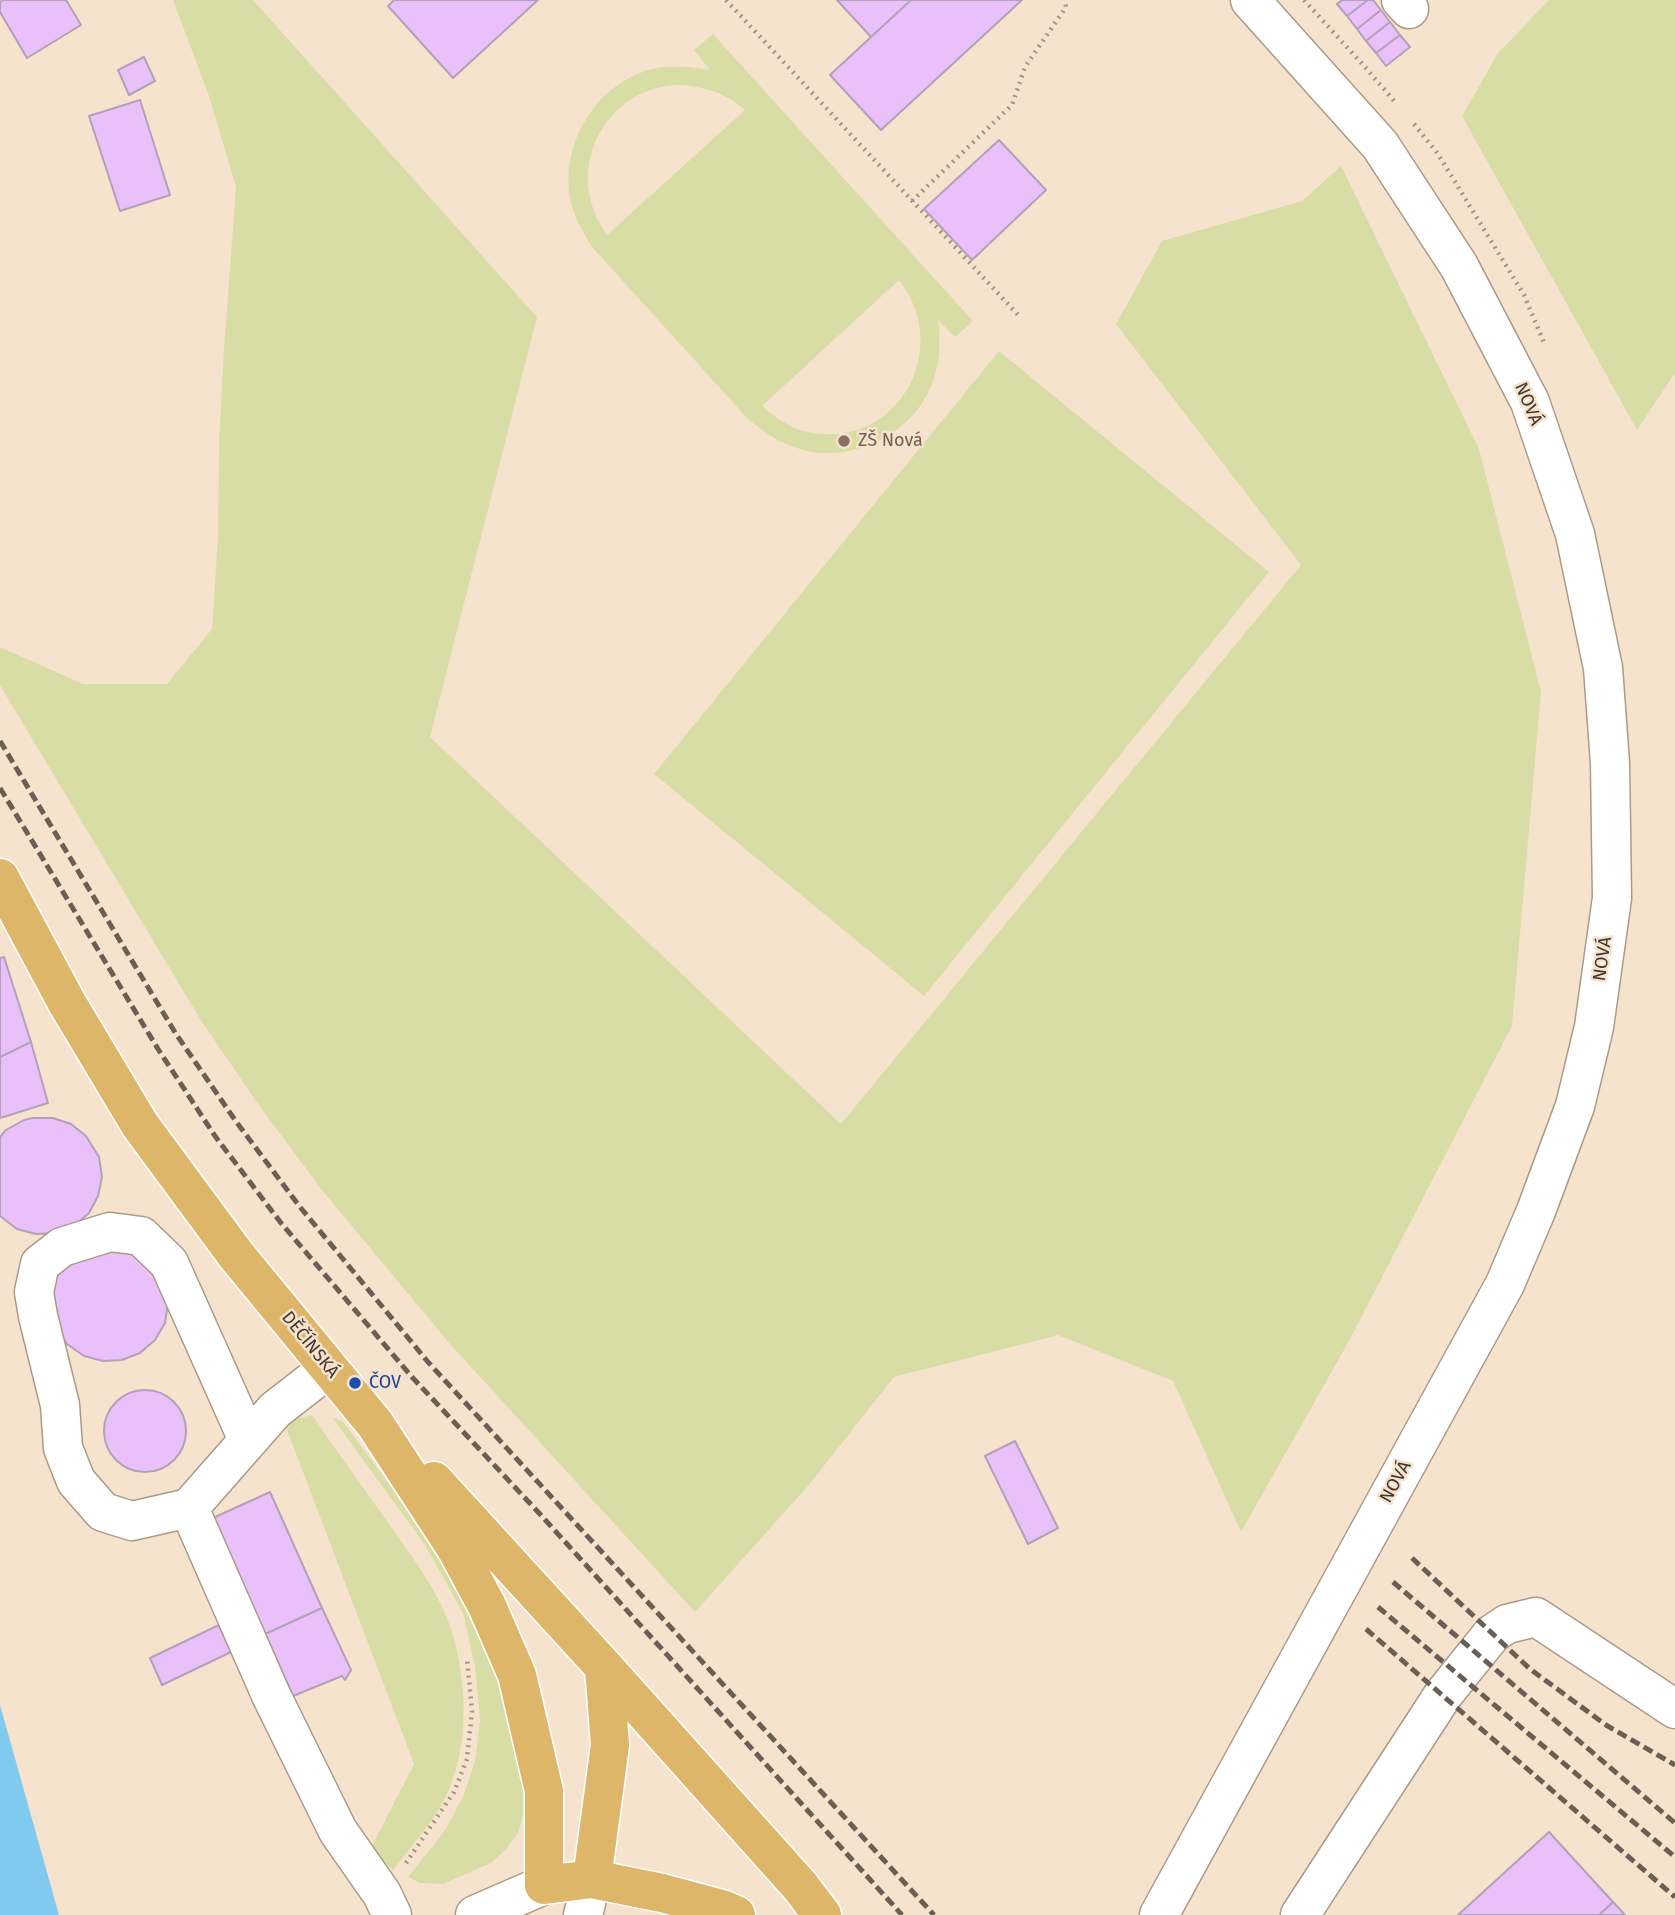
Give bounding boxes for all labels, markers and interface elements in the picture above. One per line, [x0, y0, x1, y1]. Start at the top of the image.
street label: NOVÁ [1509, 379, 1547, 429]
place label: ZŠ Nová [858, 430, 923, 452]
marker: ZŠ Nová [836, 433, 852, 449]
street label: NOVÁ [1589, 935, 1617, 983]
street label: DĚČÍNSKÁ [277, 1307, 343, 1383]
place label: ČOV [369, 1372, 401, 1394]
marker: ČOV [347, 1375, 363, 1391]
street label: NOVÁ [1376, 1457, 1416, 1507]

